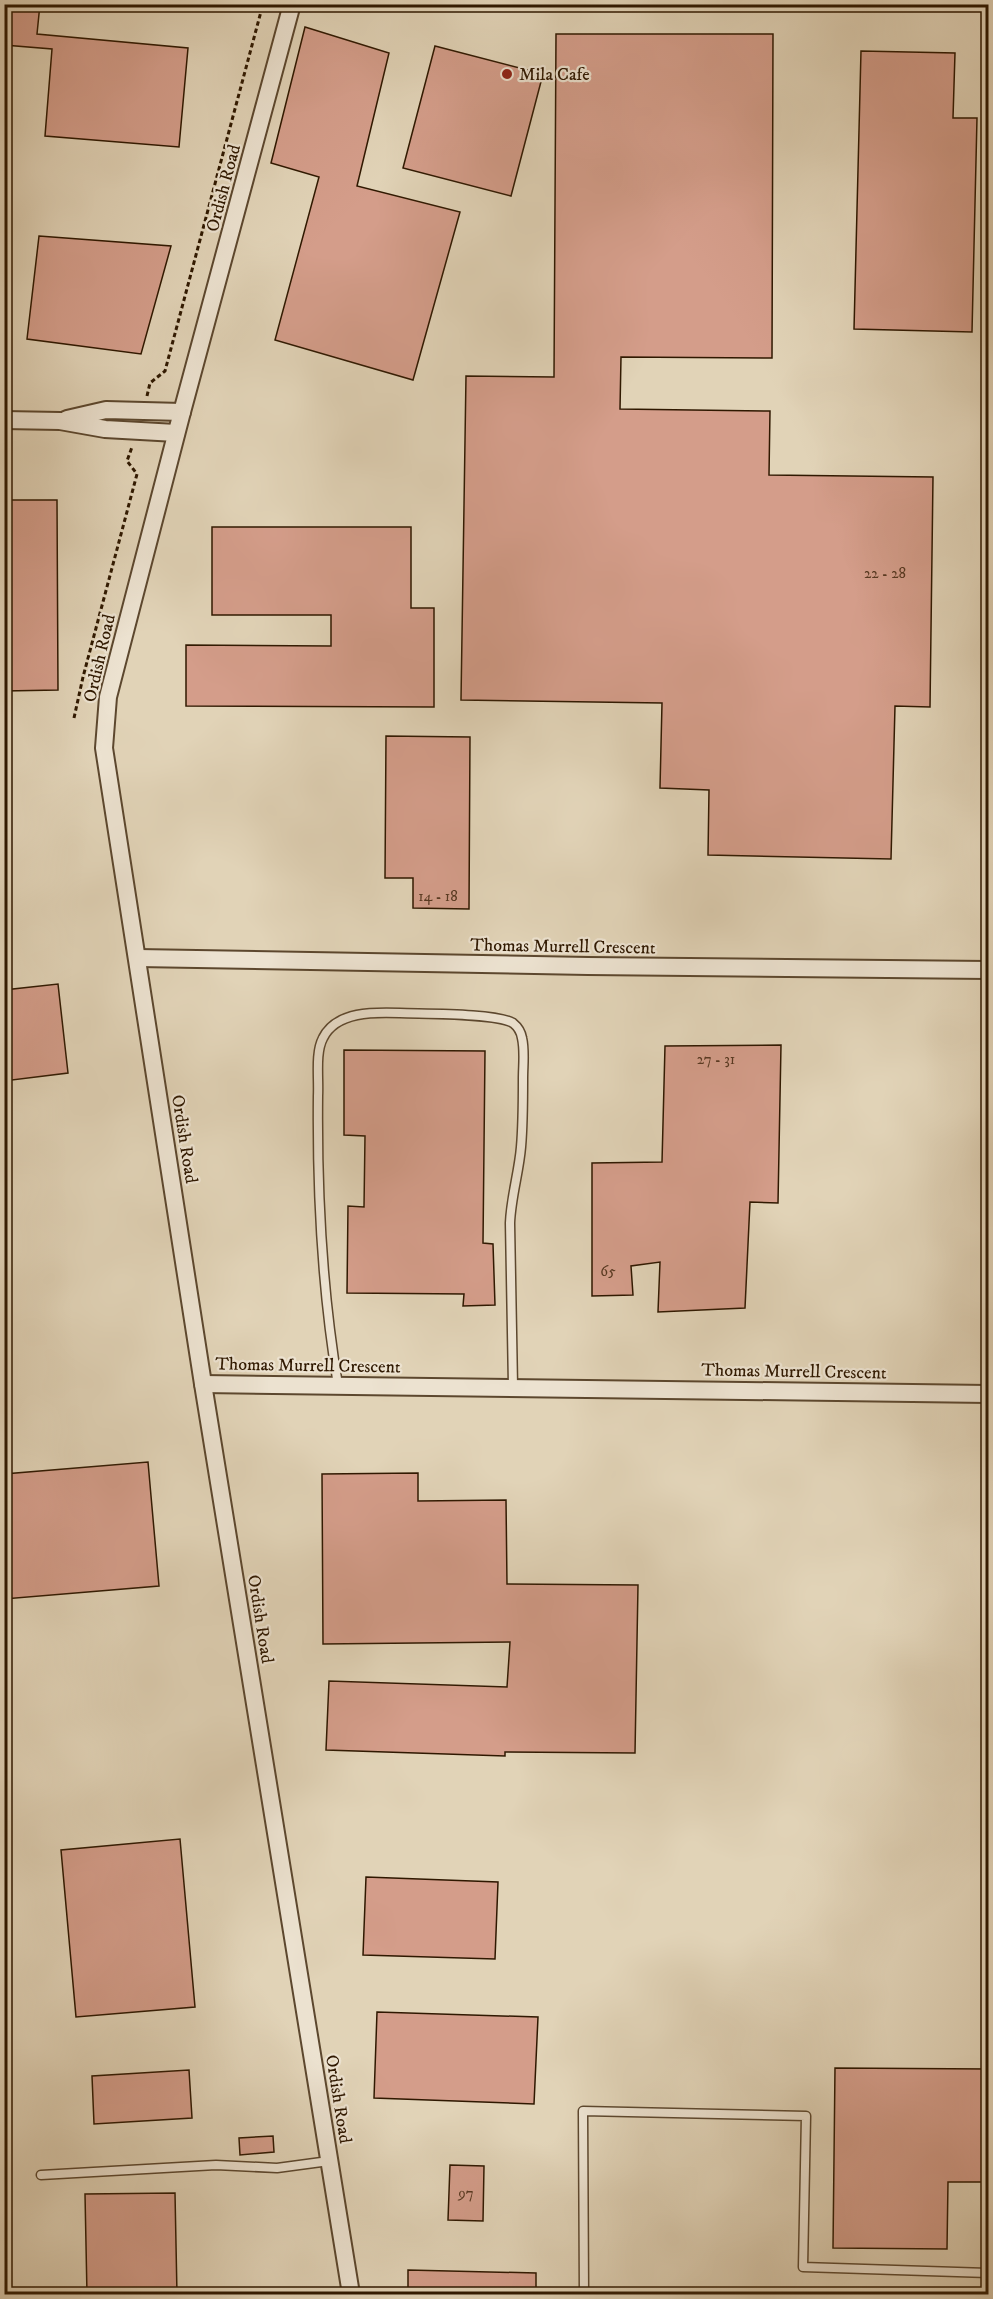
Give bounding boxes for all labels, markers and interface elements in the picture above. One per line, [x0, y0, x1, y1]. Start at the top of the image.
place label: Mila Cafe [519, 64, 590, 86]
marker: Mila Cafe [500, 67, 514, 81]
street label: Ordish Road [202, 142, 246, 234]
house number: 22 - 28 [864, 564, 906, 583]
street label: Ordish Road [79, 612, 121, 704]
house number: 14 - 18 [418, 887, 458, 906]
street label: Thomas Murrell Crescent [470, 934, 656, 960]
house number: 27 - 31 [697, 1050, 735, 1069]
street label: Ordish Road [166, 1093, 202, 1185]
house number: 65 [600, 1262, 616, 1281]
street label: Thomas Murrell Crescent [215, 1353, 401, 1379]
street label: Thomas Murrell Crescent [701, 1359, 887, 1385]
street label: Ordish Road [242, 1573, 278, 1665]
street label: Ordish Road [320, 2053, 356, 2145]
house number: 97 [457, 2184, 474, 2203]

